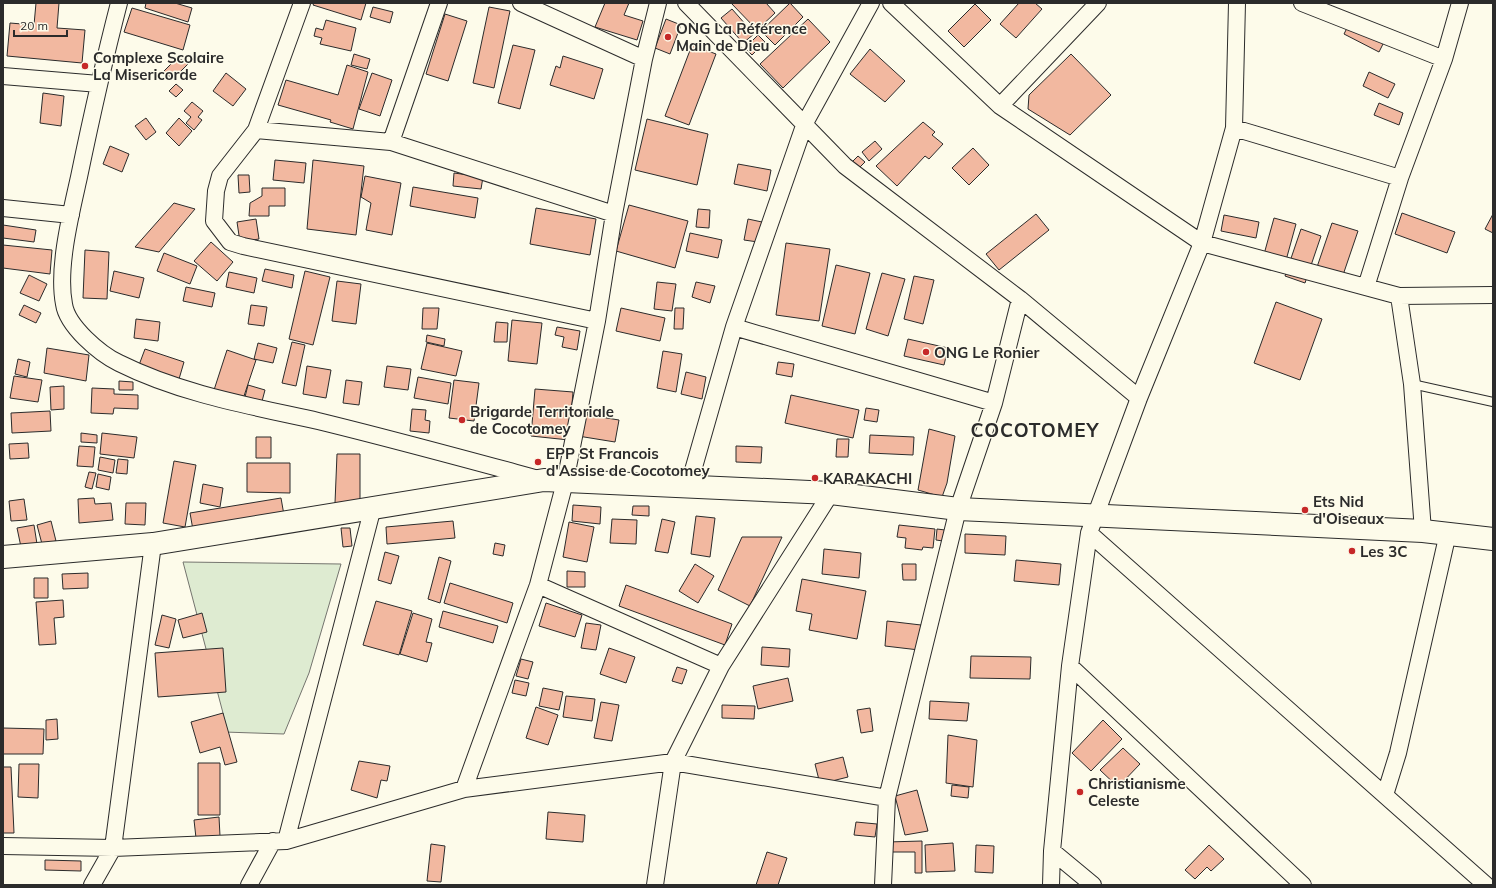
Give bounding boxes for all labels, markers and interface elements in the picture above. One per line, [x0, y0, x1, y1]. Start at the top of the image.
scale bar [14, 12, 67, 38]
text: 20 m [20, 18, 48, 33]
place label: ONG La Référence Main de Dieu [676, 19, 807, 55]
marker: ONG La Référence Main de Dieu [663, 32, 673, 42]
place label: Complexe Scolaire La Misericorde [93, 48, 224, 84]
marker: Complexe Scolaire La Misericorde [80, 61, 90, 71]
place label: ONG Le Ronier [934, 343, 1039, 362]
marker: ONG Le Ronier [921, 347, 931, 357]
place label: Brigarde Territoriale de Cocotomey [470, 402, 614, 438]
marker: Brigarde Territoriale de Cocotomey [457, 415, 467, 425]
district label: COCOTOMEY [971, 418, 1099, 442]
place label: EPP St Francois d'Assise de Cocotomey [546, 444, 710, 480]
marker: EPP St Francois d'Assise de Cocotomey [533, 457, 543, 467]
place label: KARAKACHI [823, 469, 912, 488]
marker: KARAKACHI [810, 473, 820, 483]
place label: Ets Nid d'Oiseaux [1313, 492, 1385, 528]
marker: Ets Nid d'Oiseaux [1300, 505, 1310, 515]
place label: Les 3C [1360, 542, 1407, 561]
marker: Les 3C [1347, 546, 1357, 556]
place label: Christianisme Celeste [1088, 774, 1186, 810]
marker: Christianisme Celeste [1075, 787, 1085, 797]

